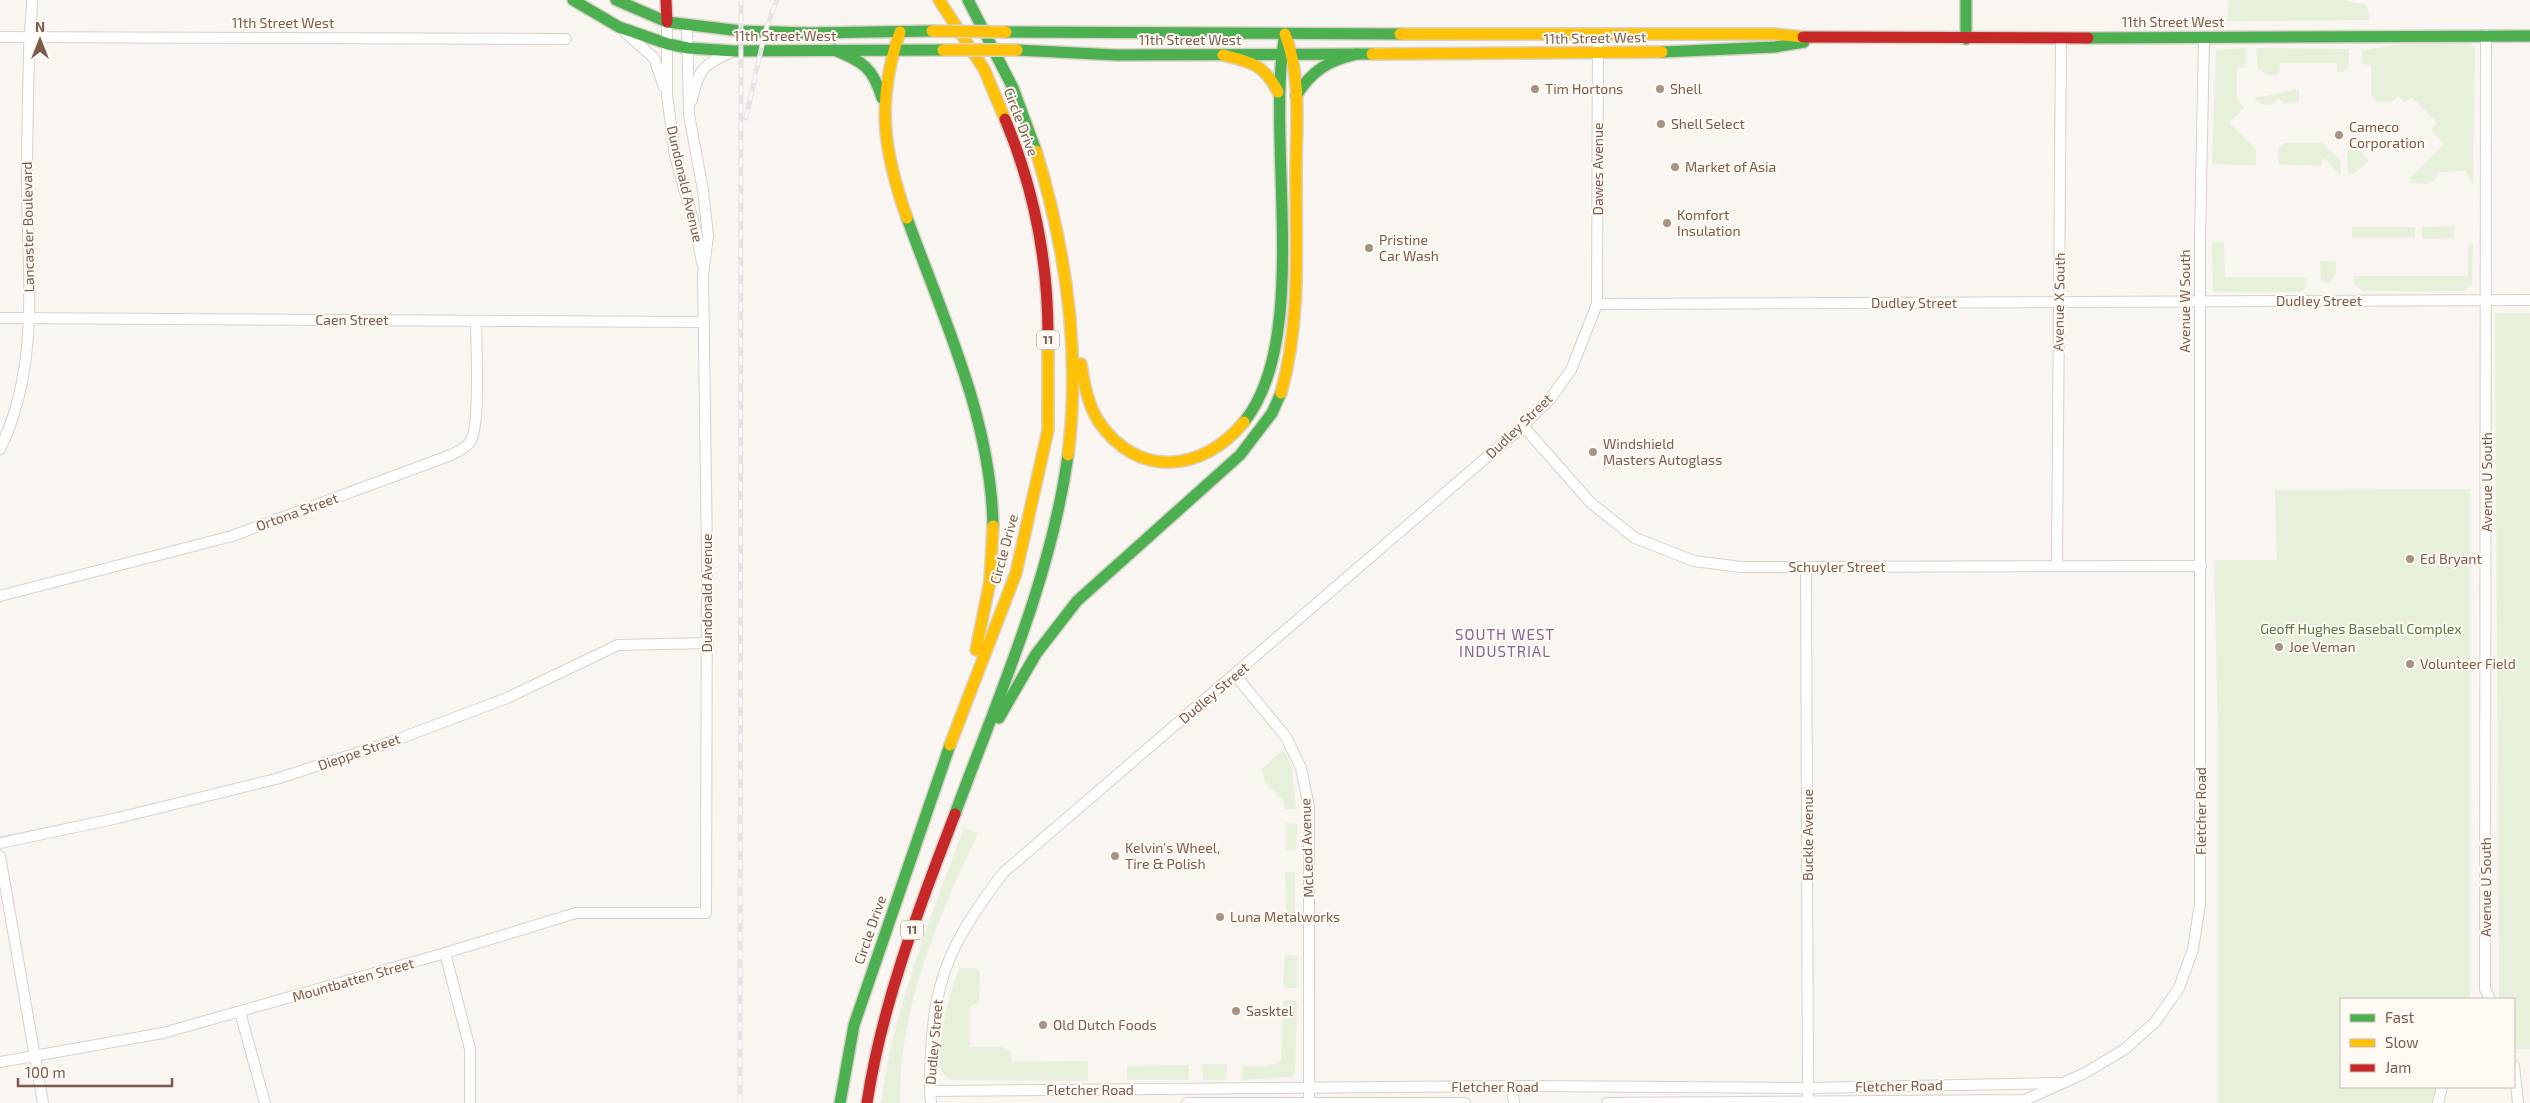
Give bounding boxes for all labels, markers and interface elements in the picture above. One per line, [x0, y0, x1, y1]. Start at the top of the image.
street label: 11th Street West [2122, 13, 2224, 30]
street label: 11th Street West [232, 14, 334, 31]
north arrow [15, 15, 65, 65]
text: N [35, 18, 45, 35]
street label: 11th Street West [734, 27, 836, 44]
street label: 11th Street West [1544, 28, 1646, 47]
street label: 11th Street West [1139, 31, 1241, 48]
place label: Tim Hortons [1545, 80, 1623, 97]
place label: Shell [1670, 80, 1703, 97]
marker: Tim Hortons [1529, 83, 1541, 95]
marker: Shell [1654, 83, 1666, 95]
street label: Circle Drive [1001, 85, 1042, 158]
place label: Shell Select [1671, 115, 1745, 132]
marker: Shell Select [1655, 118, 1667, 130]
place label: Cameco Corporation [2349, 118, 2425, 151]
street label: Dawes Avenue [1589, 123, 1606, 215]
street label: Dundonald Avenue [664, 124, 707, 244]
marker: Cameco Corporation [2333, 129, 2345, 141]
place label: Market of Asia [1685, 158, 1776, 175]
marker: Market of Asia [1669, 161, 1681, 173]
street label: Lancaster Boulevard [18, 162, 37, 293]
place label: Komfort Insulation [1677, 206, 1741, 239]
marker: Komfort Insulation [1661, 217, 1673, 229]
place label: Pristine Car Wash [1379, 231, 1439, 264]
marker: Pristine Car Wash [1363, 242, 1375, 254]
street label: Avenue W South [2176, 249, 2193, 353]
street label: Avenue X South [2049, 252, 2068, 352]
street label: Dudley Street [2276, 292, 2362, 309]
street label: Dudley Street [1871, 294, 1957, 311]
street label: Caen Street [315, 311, 389, 328]
road number: 11 [1037, 330, 1059, 350]
street label: Dudley Street [1482, 390, 1556, 462]
street label: Avenue U South [2478, 432, 2495, 532]
place label: Windshield Masters Autoglass [1603, 435, 1722, 468]
marker: Windshield Masters Autoglass [1587, 446, 1599, 458]
street label: Ortona Street [253, 489, 340, 534]
street label: Circle Drive [986, 512, 1021, 586]
street label: Dundonald Avenue [698, 533, 715, 653]
place label: Ed Bryant [2420, 550, 2482, 567]
marker: Ed Bryant [2404, 553, 2416, 565]
street label: Schuyler Street [1788, 558, 1886, 575]
park label: Geoff Hughes Baseball Complex [2260, 620, 2462, 637]
district label: SOUTH WEST INDUSTRIAL [1455, 625, 1555, 660]
place label: Joe Veman [2289, 638, 2356, 655]
marker: Joe Veman [2273, 641, 2285, 653]
place label: Volunteer Field [2420, 655, 2516, 672]
street label: Dudley Street [1175, 658, 1252, 727]
marker: Volunteer Field [2404, 658, 2416, 670]
street label: Dieppe Street [315, 729, 402, 774]
street label: Fletcher Road [2192, 767, 2209, 855]
street label: Buckle Avenue [1799, 789, 1816, 881]
street label: McLeod Avenue [1296, 798, 1317, 898]
street label: Avenue U South [2477, 837, 2494, 937]
place label: Kelvin's Wheel, Tire & Polish [1125, 839, 1220, 872]
marker: Kelvin's Wheel, Tire & Polish [1109, 850, 1121, 862]
street label: Circle Drive [850, 893, 889, 967]
place label: Luna Metalworks [1230, 908, 1340, 925]
marker: Luna Metalworks [1214, 911, 1226, 923]
road number: 11 [901, 920, 923, 940]
street label: Mountbatten Street [290, 954, 416, 1005]
street label: Dudley Street [921, 998, 946, 1086]
legend [2340, 998, 2515, 1088]
place label: Sasktel [1246, 1002, 1294, 1019]
marker: Sasktel [1230, 1005, 1242, 1017]
text: Fast [2385, 1008, 2415, 1026]
place label: Old Dutch Foods [1053, 1016, 1157, 1033]
marker: Old Dutch Foods [1037, 1019, 1049, 1031]
text: Slow [2385, 1033, 2419, 1051]
scale bar [18, 1056, 171, 1088]
text: Jam [2385, 1058, 2411, 1076]
text: 100 m [25, 1063, 66, 1081]
street label: Fletcher Road [1855, 1076, 1943, 1095]
street label: Fletcher Road [1451, 1078, 1539, 1095]
street label: Fletcher Road [1046, 1081, 1134, 1098]

